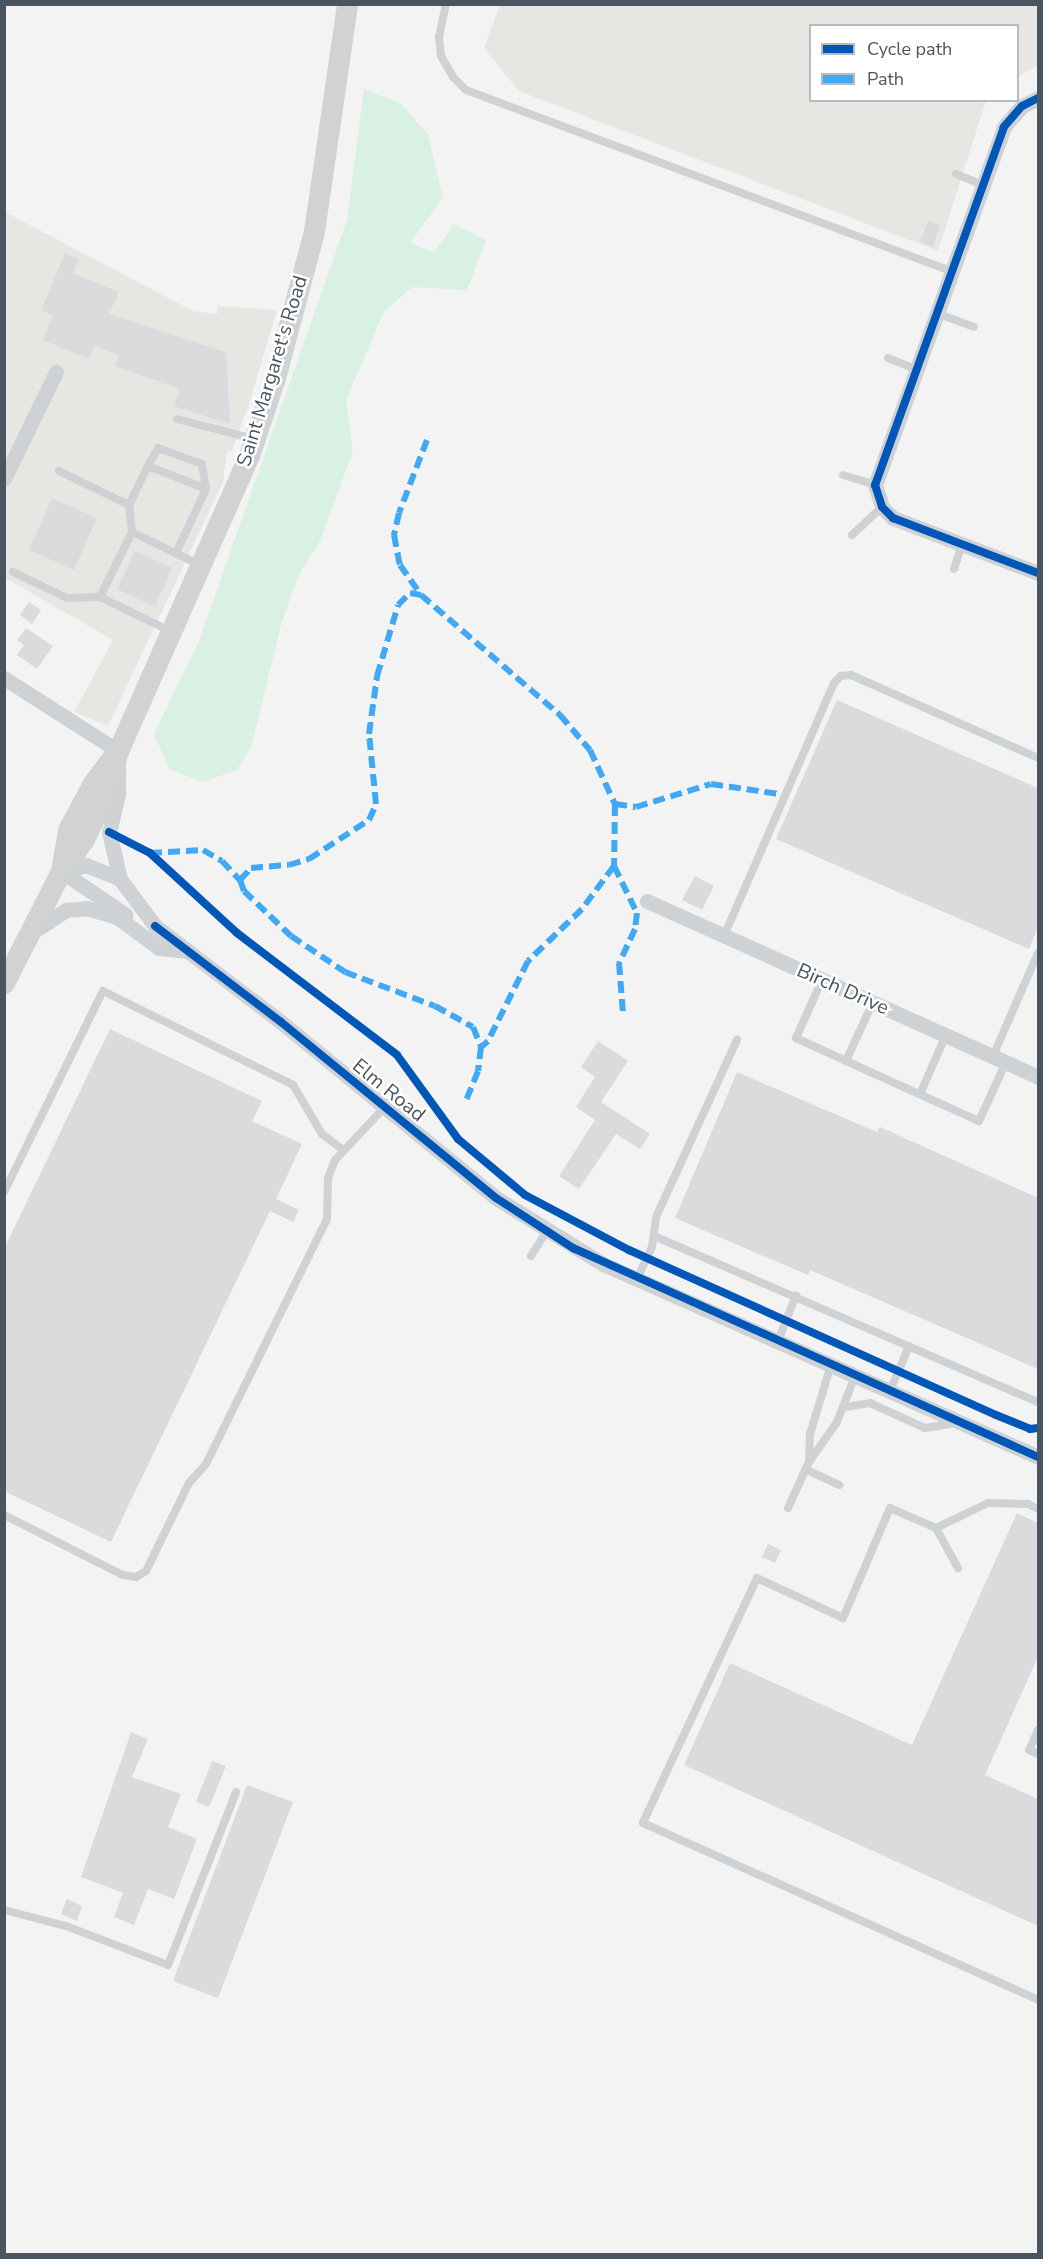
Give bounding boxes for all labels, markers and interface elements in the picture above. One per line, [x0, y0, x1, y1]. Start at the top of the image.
legend [809, 24, 1019, 102]
text: Cycle path [867, 37, 952, 61]
text: Path [867, 67, 904, 91]
street label: Saint Margaret's Road [232, 273, 312, 469]
street label: Birch Drive [793, 958, 893, 1020]
street label: Elm Road [348, 1053, 430, 1127]

